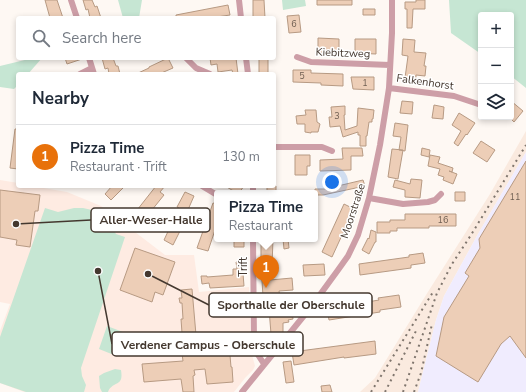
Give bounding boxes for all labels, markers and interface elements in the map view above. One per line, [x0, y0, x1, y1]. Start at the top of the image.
map controls [478, 12, 514, 120]
button: + [478, 12, 514, 48]
search box [16, 16, 276, 60]
house number: 6 [291, 18, 297, 30]
icon: search [30, 27, 52, 49]
text: Search here [62, 28, 142, 48]
street label: Kiebitzweg [315, 45, 371, 61]
button: − [478, 48, 514, 84]
house number: 5 [299, 70, 305, 82]
street label: Falkenhorst [395, 71, 455, 93]
house number: 1 [362, 77, 368, 89]
button: layers [478, 84, 514, 120]
text: Nearby [32, 87, 89, 110]
house number: 3 [334, 110, 340, 122]
text: Pizza Time [70, 138, 144, 158]
text: 1 [41, 148, 49, 166]
text: 130 m [222, 148, 260, 166]
text: Restaurant · Trift [70, 158, 167, 176]
your location [322, 172, 342, 192]
street label: Moorstraße [337, 181, 369, 240]
popup [214, 190, 318, 242]
house number: 11 [510, 191, 520, 203]
text: Pizza Time [229, 197, 303, 217]
callout: Aller-Weser-Halle [91, 208, 210, 232]
text: Aller-Weser-Halle [99, 212, 203, 228]
house number: 16 [438, 214, 448, 226]
text: Restaurant [229, 217, 293, 235]
pin: 1 [253, 255, 279, 288]
street label: Trift [236, 257, 251, 277]
callout: Sporthalle der Oberschule [209, 293, 372, 317]
text: Sporthalle der Oberschule [217, 297, 365, 313]
callout: Verdener Campus - Oberschule [112, 332, 303, 356]
text: Verdener Campus - Oberschule [120, 337, 296, 353]

